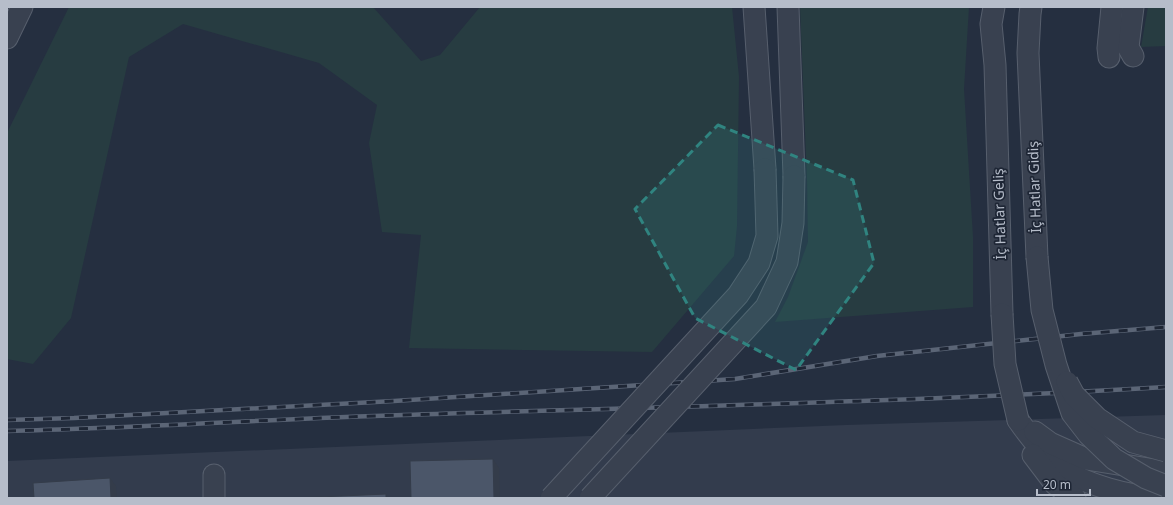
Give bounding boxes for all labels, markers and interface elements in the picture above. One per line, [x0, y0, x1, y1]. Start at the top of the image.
street label: İç Hatlar Gidiş [1023, 140, 1045, 233]
street label: İç Hatlar Geliş [988, 168, 1010, 260]
scale bar [1037, 471, 1090, 497]
text: 20 m [1043, 476, 1071, 493]

